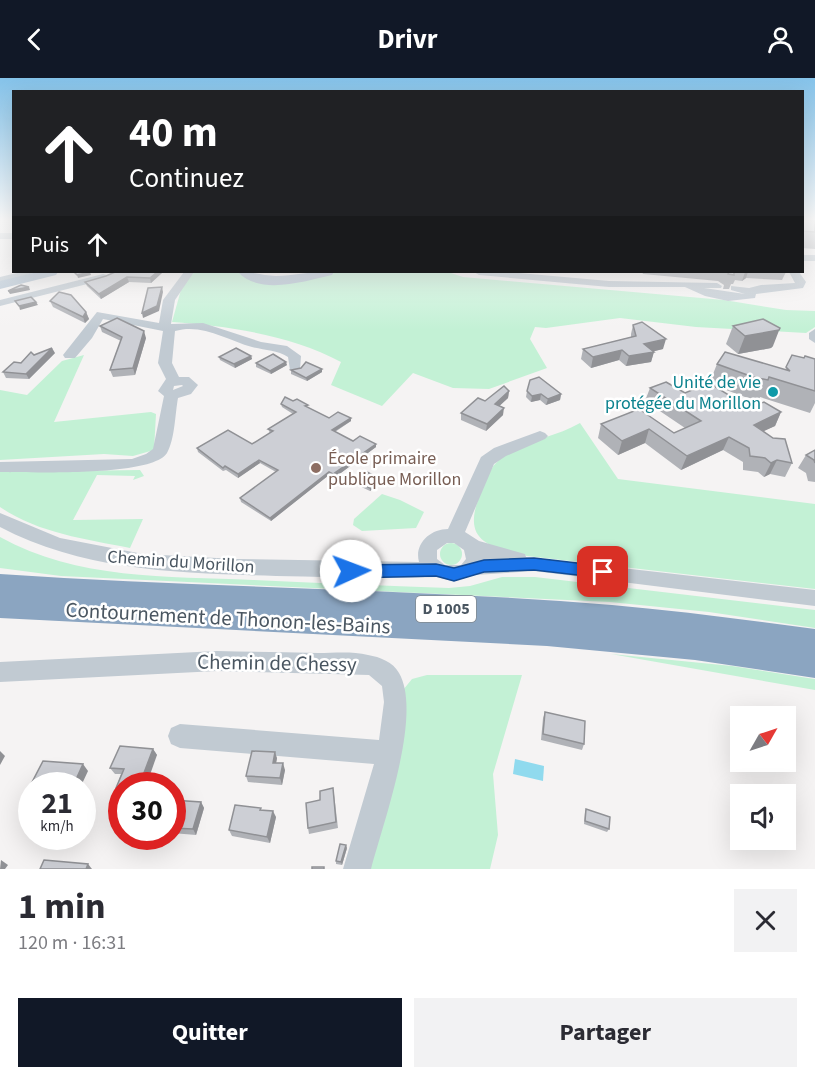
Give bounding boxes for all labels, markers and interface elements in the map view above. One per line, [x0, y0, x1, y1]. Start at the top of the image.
text: Drivr [377, 20, 438, 59]
icon: back [18, 23, 51, 56]
icon: person [764, 23, 797, 56]
text: 40 m [129, 103, 218, 163]
icon: ahead [30, 114, 108, 192]
text: Continuez [129, 159, 244, 198]
icon: ahead [81, 228, 114, 261]
text: Puis [30, 229, 69, 261]
place label: Unité de vie protégée du Morillon [605, 370, 761, 416]
marker: Unité de vie protégée du Morillon [766, 385, 780, 399]
place label: École primaire publique Morillon [328, 446, 461, 492]
marker: École primaire publique Morillon [309, 461, 323, 475]
position arrow [319, 539, 383, 603]
street label: Chemin du Morillon [107, 544, 255, 580]
pin [577, 546, 628, 597]
icon: arrive [586, 555, 619, 588]
street label: Contournement de Thonon-les-Bains [65, 595, 391, 641]
road number: D 1005 [416, 596, 476, 622]
street label: Chemin de Chessy [197, 647, 357, 679]
north arrow [730, 706, 796, 772]
map controls [730, 706, 796, 850]
speed limit sign: 30 [108, 772, 186, 850]
text: 21 [41, 782, 73, 825]
button: sound [730, 784, 796, 850]
text: km/h [40, 816, 74, 837]
text: 1 min [18, 881, 106, 932]
button: close [734, 889, 797, 952]
text: 120 m · 16:31 [18, 929, 126, 957]
button: Quitter [18, 998, 402, 1067]
button: Partager [414, 998, 797, 1067]

